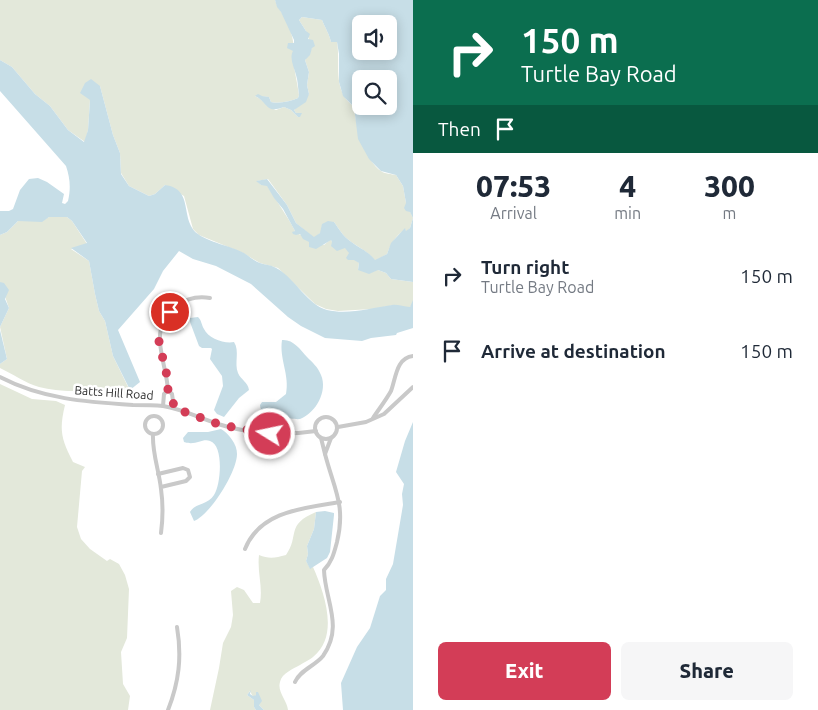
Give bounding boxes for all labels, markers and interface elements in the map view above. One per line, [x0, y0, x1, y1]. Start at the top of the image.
map controls [352, 15, 397, 115]
button: sound [352, 15, 397, 60]
icon: right [438, 20, 503, 85]
text: 150 m [521, 20, 619, 60]
text: Turtle Bay Road [521, 61, 677, 86]
button: search [352, 70, 397, 115]
icon: arrive [491, 115, 519, 143]
text: Then [438, 118, 481, 140]
text: 07:53 [476, 169, 551, 203]
text: 4 [619, 169, 636, 203]
text: 300 [704, 169, 755, 203]
text: Arrival [490, 204, 537, 222]
text: min [614, 204, 641, 222]
text: m [723, 204, 736, 222]
text: Turn right [481, 256, 569, 278]
icon: right [438, 262, 466, 290]
text: 150 m [740, 265, 793, 287]
text: Turtle Bay Road [481, 278, 594, 296]
pin [149, 291, 191, 333]
icon: arrive [156, 298, 184, 326]
icon: arrive [438, 337, 466, 365]
text: Arrive at destination [481, 340, 666, 362]
text: 150 m [740, 340, 793, 362]
street label: Batts Hill Road [74, 383, 154, 402]
position arrow [243, 407, 295, 459]
button: Exit [438, 642, 611, 700]
button: Share [621, 642, 793, 700]

